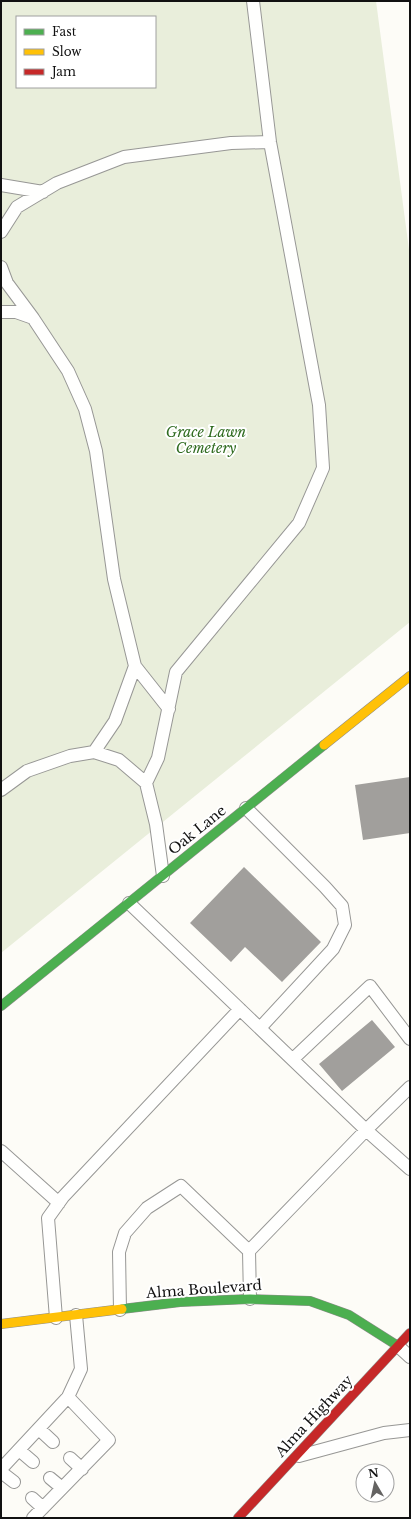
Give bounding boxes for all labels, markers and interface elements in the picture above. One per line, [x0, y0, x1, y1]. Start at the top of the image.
legend [16, 16, 156, 88]
text: Fast [52, 24, 77, 39]
text: Slow [52, 44, 82, 59]
text: Jam [50, 64, 76, 79]
park label: Grace Lawn Cemetery [166, 423, 246, 457]
street label: Oak Lane [165, 801, 229, 859]
street label: Alma Boulevard [145, 1276, 263, 1302]
street label: Alma Highway [271, 1371, 357, 1462]
north arrow [355, 1463, 395, 1503]
text: N [367, 1465, 380, 1481]

